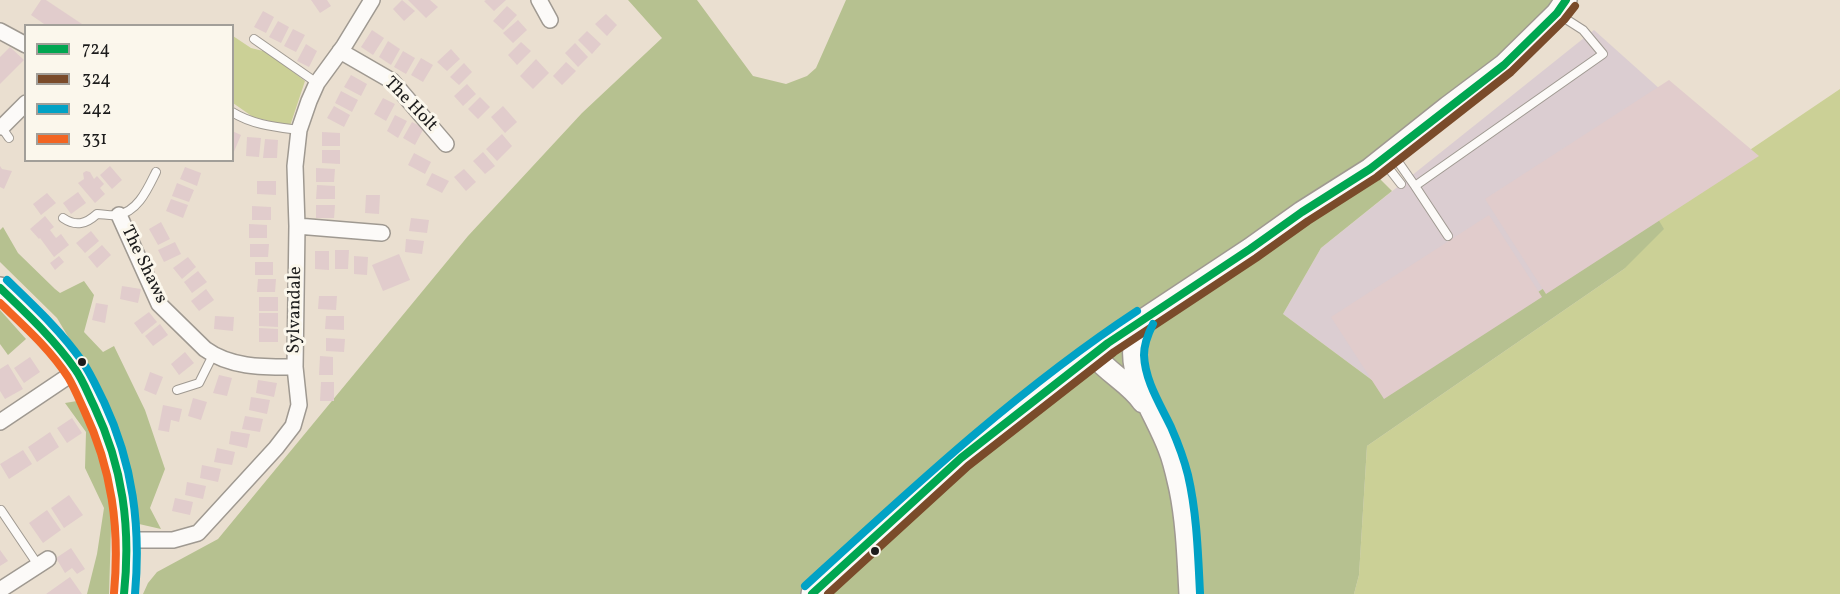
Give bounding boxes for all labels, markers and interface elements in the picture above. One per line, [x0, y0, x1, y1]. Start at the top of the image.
legend [24, 24, 234, 162]
text: 724 [82, 37, 110, 62]
text: 324 [82, 67, 111, 92]
street label: The Holt [379, 73, 441, 137]
text: 242 [82, 97, 112, 122]
text: 331 [82, 127, 107, 152]
street label: The Shaws [115, 223, 171, 307]
street label: Sylvandale [284, 266, 308, 354]
unlabelled marker [76, 356, 88, 368]
unlabelled marker [869, 545, 881, 557]

